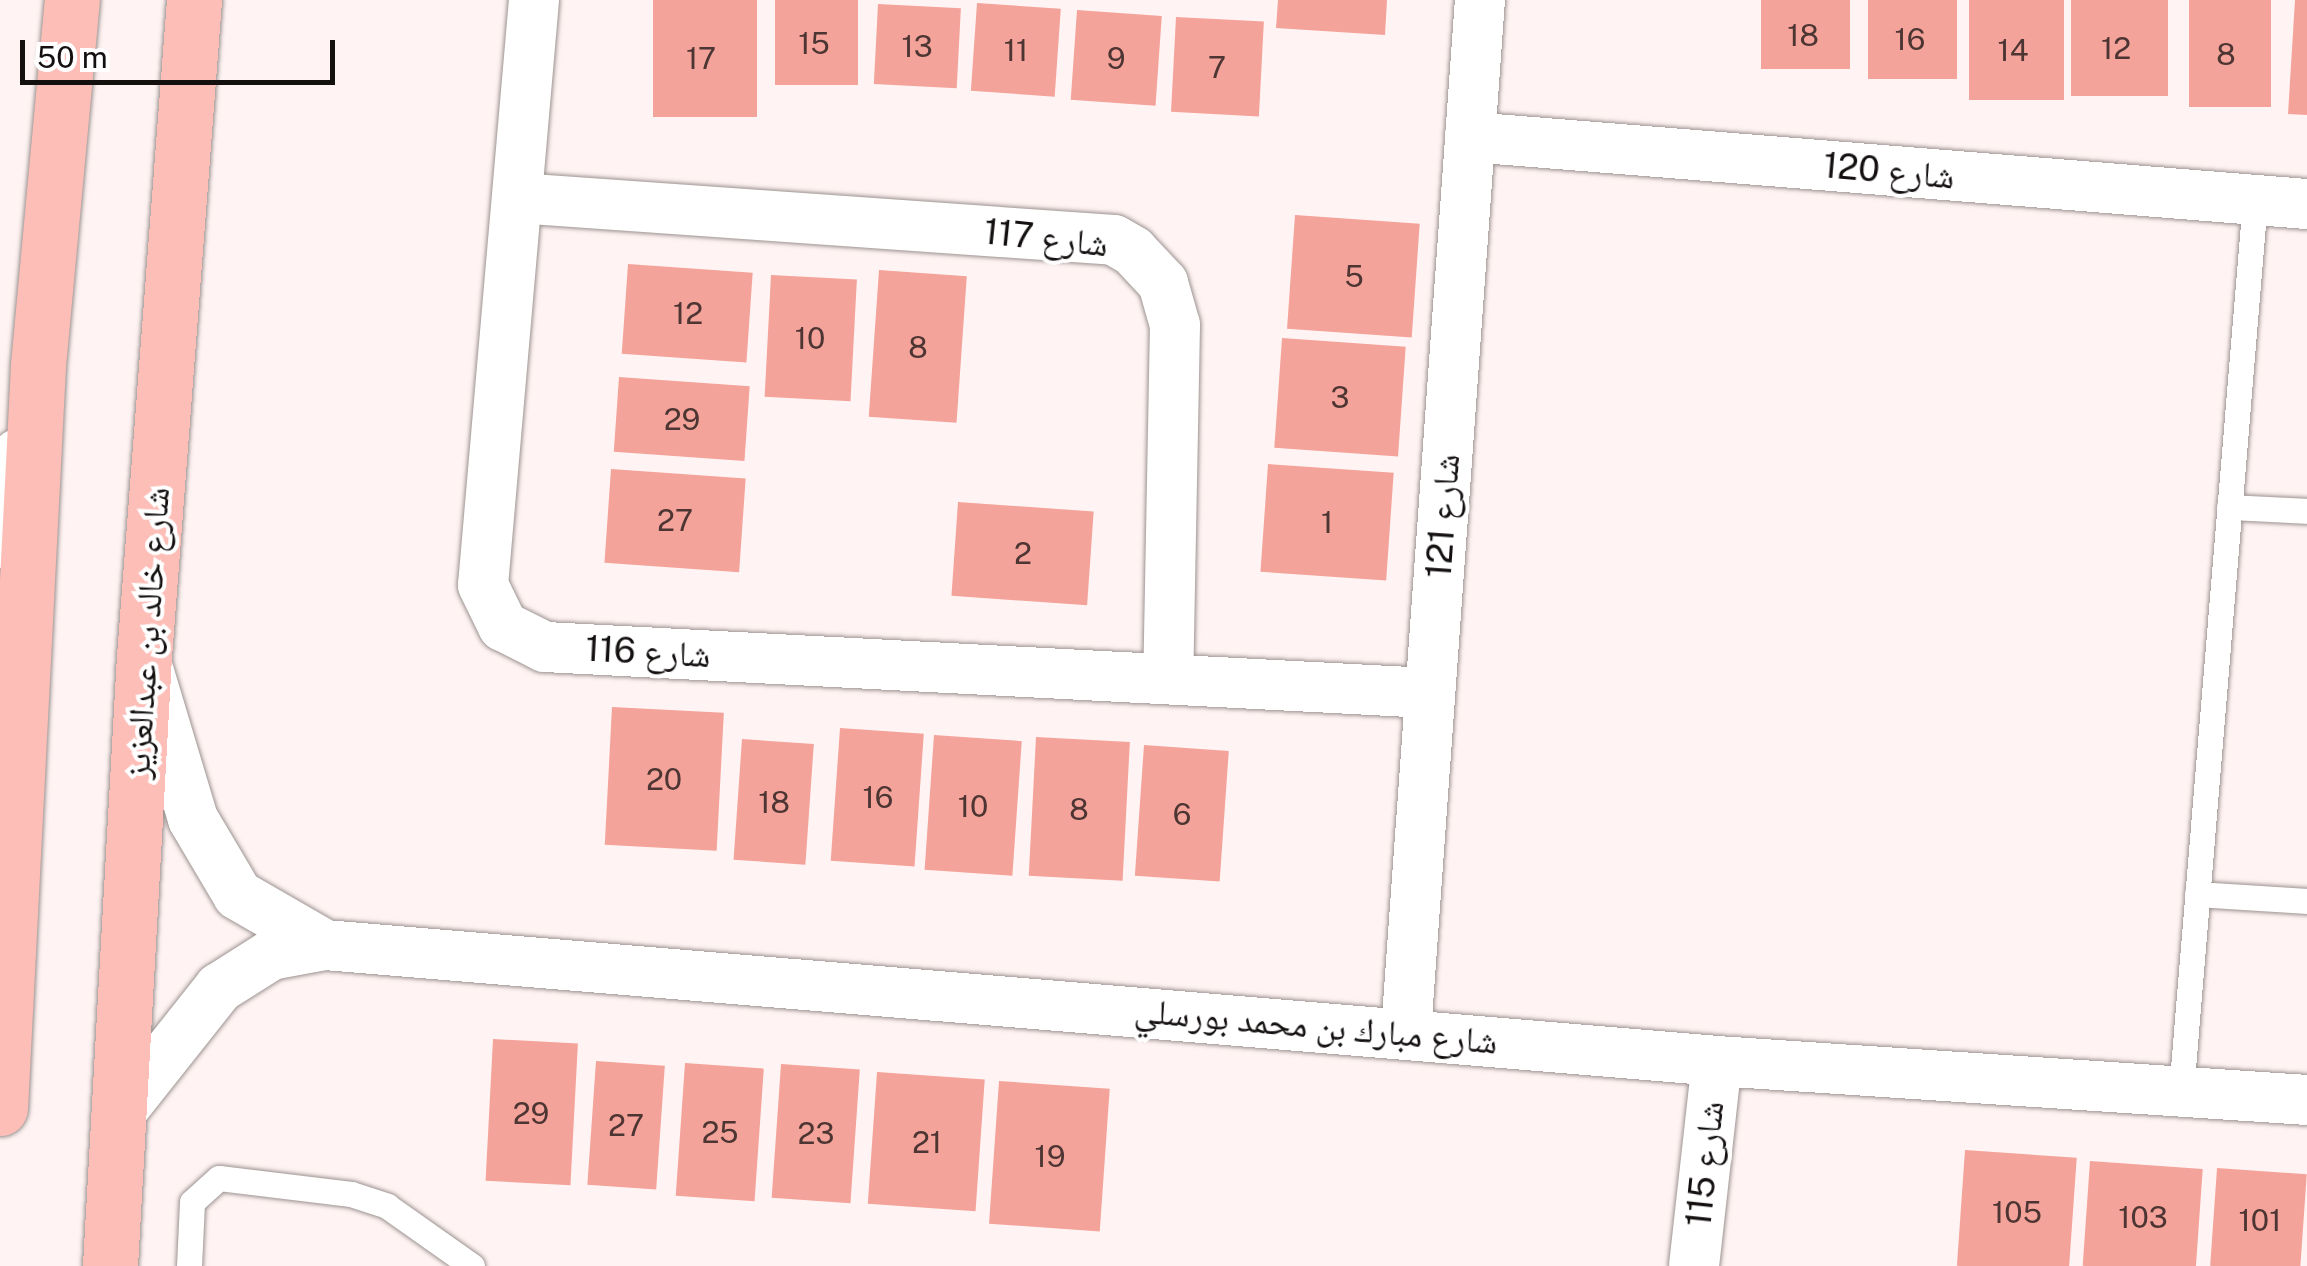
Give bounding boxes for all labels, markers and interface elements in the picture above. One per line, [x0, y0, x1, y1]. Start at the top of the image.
house number: 18 [1787, 17, 1819, 53]
scale bar [25, 20, 340, 82]
house number: 16 [1895, 21, 1925, 57]
house number: 15 [798, 25, 830, 61]
house number: 13 [901, 28, 933, 64]
house number: 12 [2101, 30, 2131, 66]
house number: 11 [1004, 32, 1028, 68]
house number: 14 [1997, 32, 2029, 68]
house number: 8 [2216, 36, 2236, 72]
text: 50 m [37, 39, 108, 75]
house number: 17 [686, 40, 716, 76]
house number: 9 [1107, 40, 1125, 76]
house number: 7 [1208, 49, 1226, 85]
street label: شارع 120 [1822, 144, 1956, 198]
street label: شارع 117 [982, 211, 1110, 265]
house number: 5 [1344, 258, 1364, 294]
house number: 12 [673, 295, 703, 331]
house number: 10 [795, 320, 825, 356]
house number: 8 [908, 329, 928, 365]
house number: 3 [1331, 379, 1349, 415]
house number: 29 [664, 401, 700, 437]
street label: شارع 121 [1418, 452, 1468, 580]
street label: شارع خالد بن عبدالعزيز [116, 486, 178, 780]
house number: 27 [657, 502, 693, 538]
house number: 1 [1321, 504, 1333, 540]
house number: 2 [1014, 535, 1032, 571]
street label: شارع 116 [584, 628, 712, 676]
house number: 20 [646, 761, 682, 797]
house number: 16 [863, 779, 893, 815]
house number: 18 [758, 784, 790, 820]
house number: 10 [958, 788, 988, 824]
house number: 8 [1069, 791, 1089, 827]
house number: 6 [1173, 796, 1191, 832]
street label: شارع مبارك بن محمد بورسلي [1133, 989, 1499, 1063]
house number: 29 [513, 1095, 549, 1131]
street label: شارع 115 [1678, 1099, 1732, 1229]
house number: 27 [608, 1107, 644, 1143]
house number: 25 [701, 1114, 739, 1150]
house number: 23 [798, 1115, 834, 1151]
house number: 21 [912, 1124, 942, 1160]
house number: 19 [1035, 1138, 1065, 1174]
house number: 105 [1992, 1194, 2042, 1230]
house number: 103 [2118, 1199, 2168, 1235]
house number: 101 [2239, 1202, 2281, 1238]

